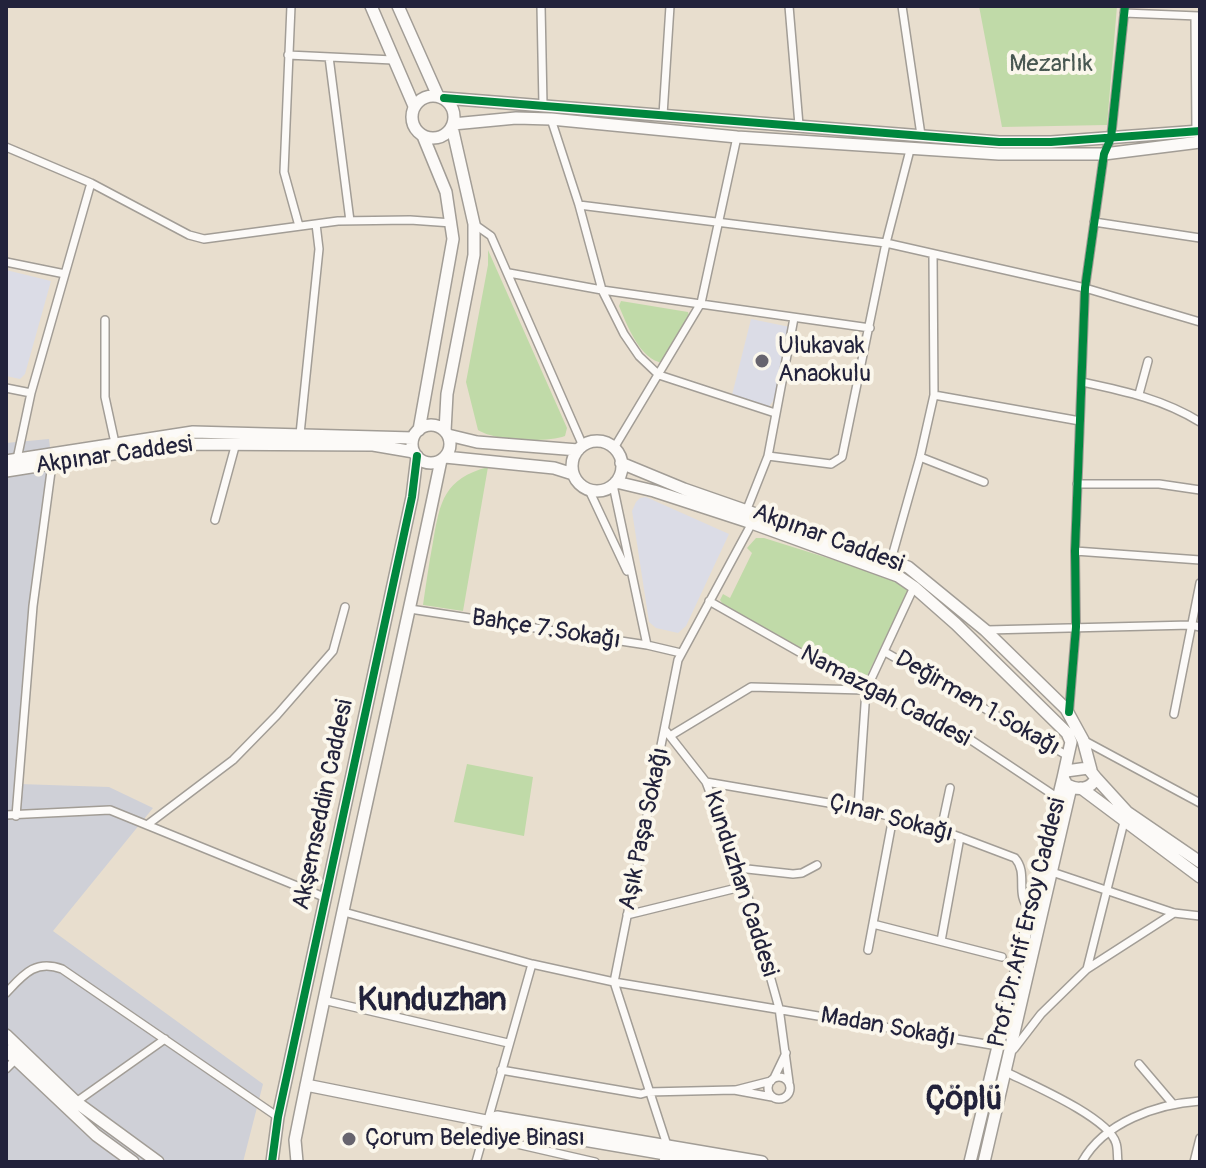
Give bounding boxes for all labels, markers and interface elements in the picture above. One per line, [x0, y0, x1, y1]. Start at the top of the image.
park label: Mezarlık [1009, 51, 1093, 79]
place label: Ulukavak Anaokulu [778, 333, 871, 389]
marker: Ulukavak Anaokulu [753, 352, 771, 370]
street label: Akpınar Caddesi [34, 431, 194, 481]
street label: Akpınar Caddesi [749, 498, 907, 580]
street label: Bahçe 7.Sokağı [469, 604, 623, 656]
street label: Namazgah Caddesi [795, 640, 975, 754]
street label: Değirmen 1.Sokağı [890, 645, 1064, 763]
street label: Akşemseddin Caddesi [288, 697, 360, 913]
street label: Aşık Paşa Sokağı [614, 745, 676, 913]
street label: Kunduzhan Caddesi [696, 788, 784, 980]
street label: Çınar Sokağı [826, 789, 956, 849]
street label: Prof.Dr.Arif Ersoy Caddesi [983, 795, 1073, 1051]
district label: Kunduzhan [358, 983, 506, 1021]
street label: Madan Sokağı [818, 1002, 958, 1054]
district label: Çöplü [926, 1082, 1002, 1120]
place label: Çorum Belediye Binası [365, 1125, 585, 1153]
marker: Çorum Belediye Binası [340, 1130, 358, 1148]

